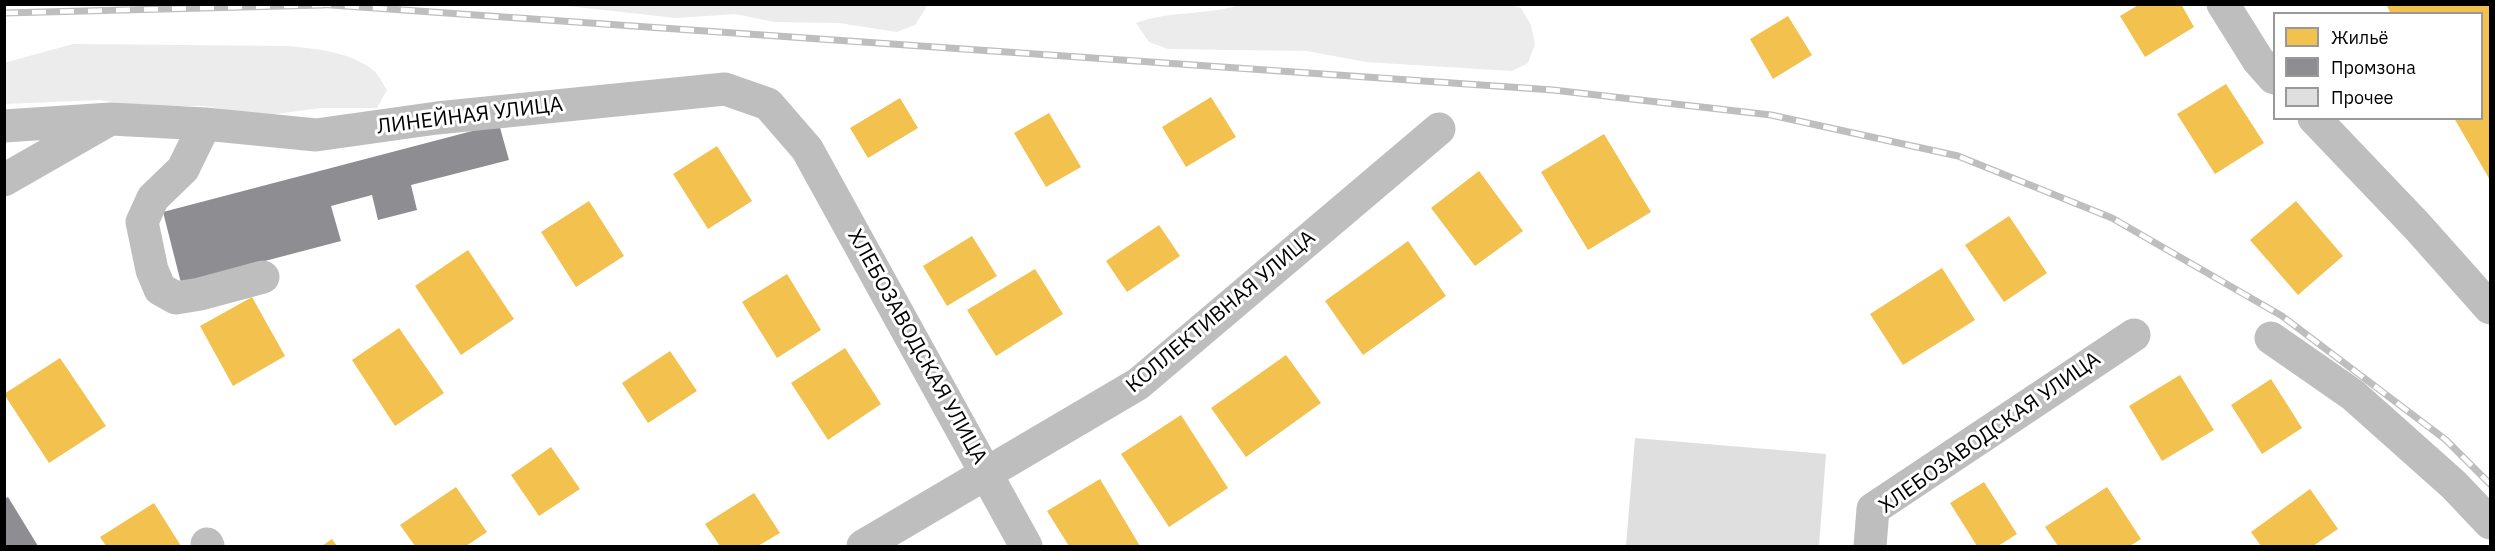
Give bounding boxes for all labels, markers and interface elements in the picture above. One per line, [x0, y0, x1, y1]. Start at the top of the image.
legend [2273, 12, 2483, 120]
text: Жильё [2331, 26, 2388, 49]
text: Промзона [2331, 56, 2416, 79]
text: Прочее [2331, 86, 2393, 109]
street label: ЛИНЕЙНАЯ УЛИЦА [376, 92, 564, 140]
street label: ХЛЕБОЗАВОДСКАЯ УЛИЦА [842, 225, 992, 469]
street label: КОЛЛЕКТИВНАЯ УЛИЦА [1121, 225, 1321, 399]
street label: ХЛЕБОЗАВОДСКАЯ УЛИЦА [1874, 347, 2106, 519]

